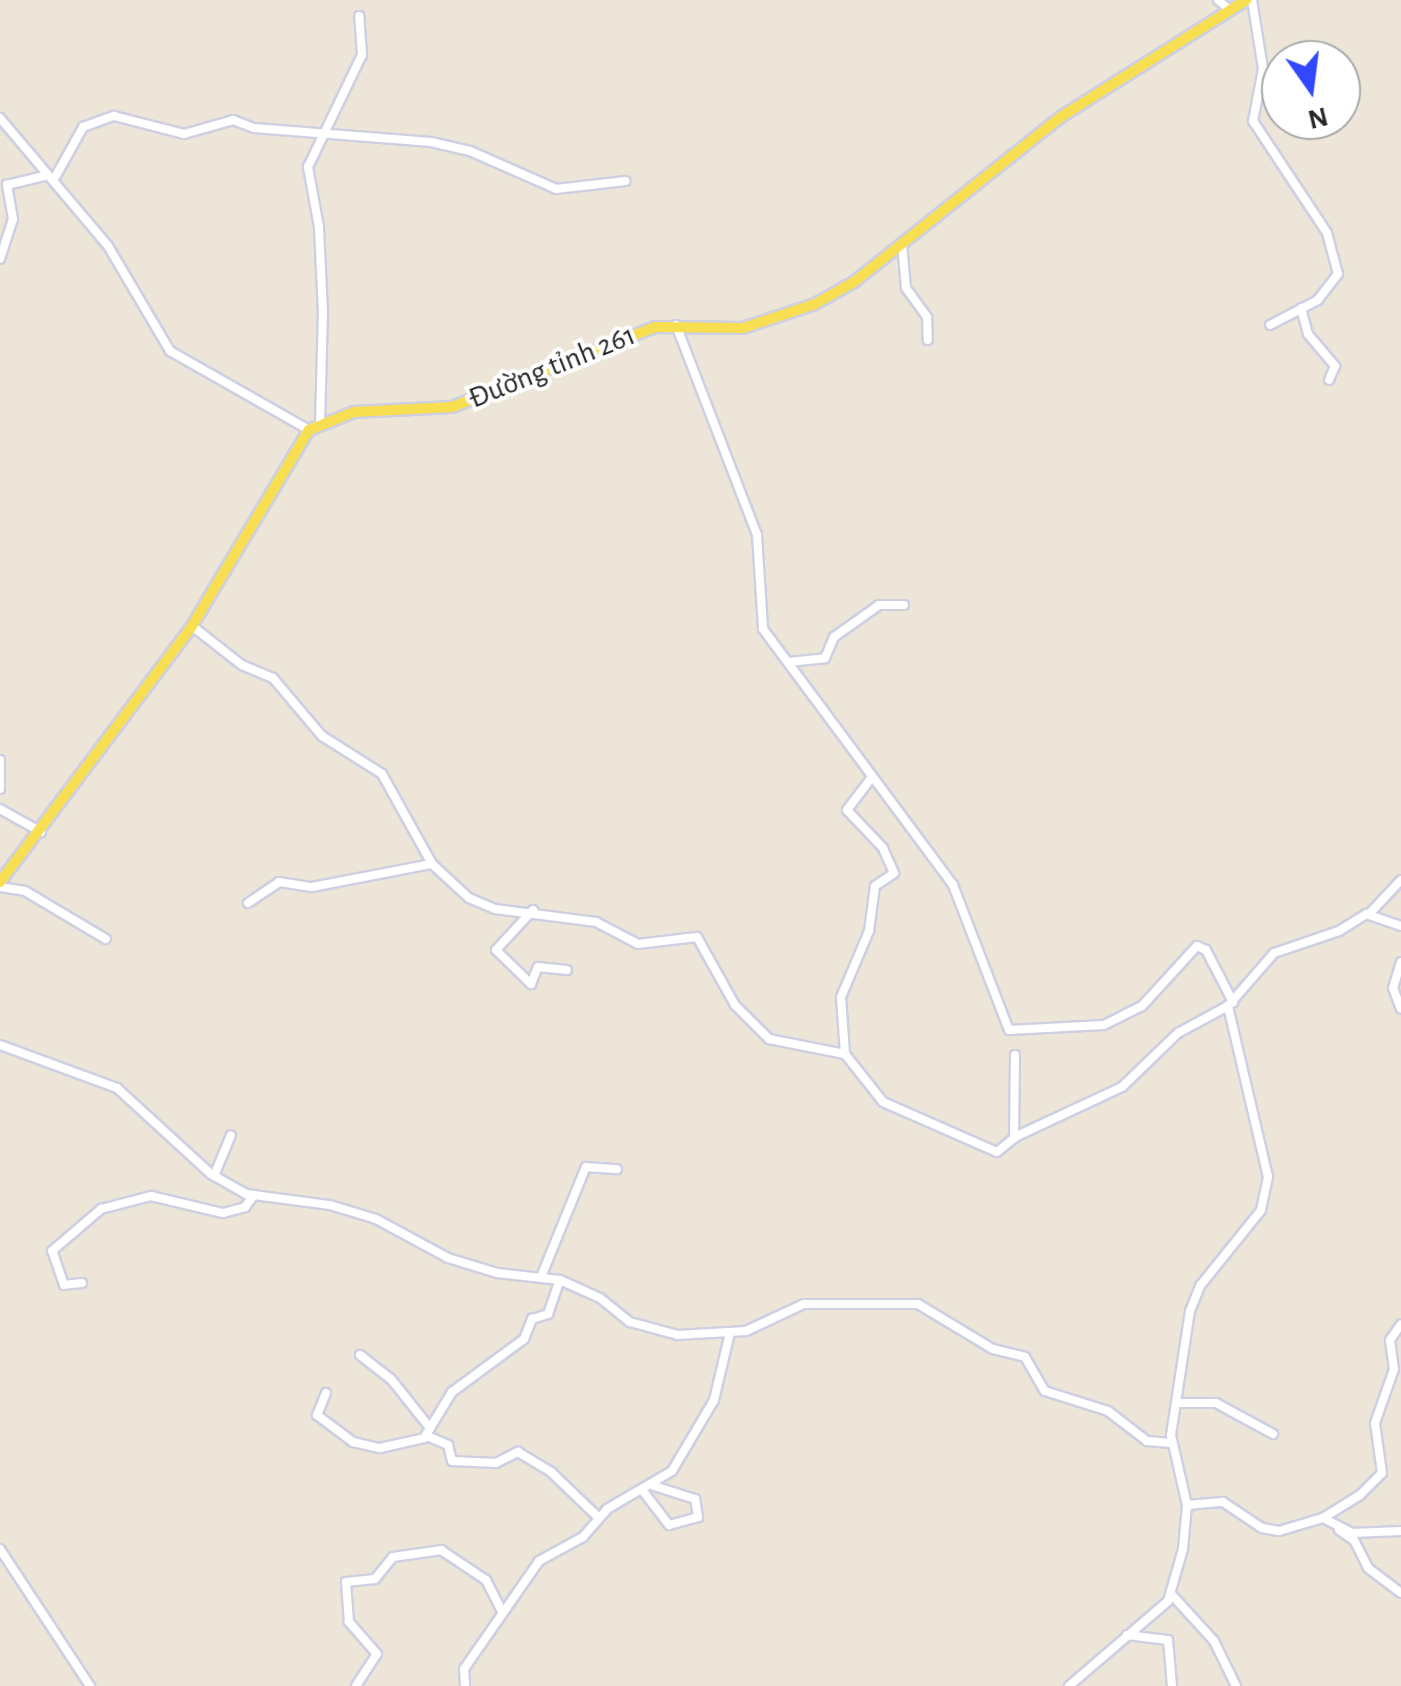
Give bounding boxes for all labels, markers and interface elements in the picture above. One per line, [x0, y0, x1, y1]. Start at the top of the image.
north arrow [1261, 40, 1361, 140]
text: N [1305, 101, 1331, 133]
street label: Đường tỉnh 261 [463, 317, 641, 417]

